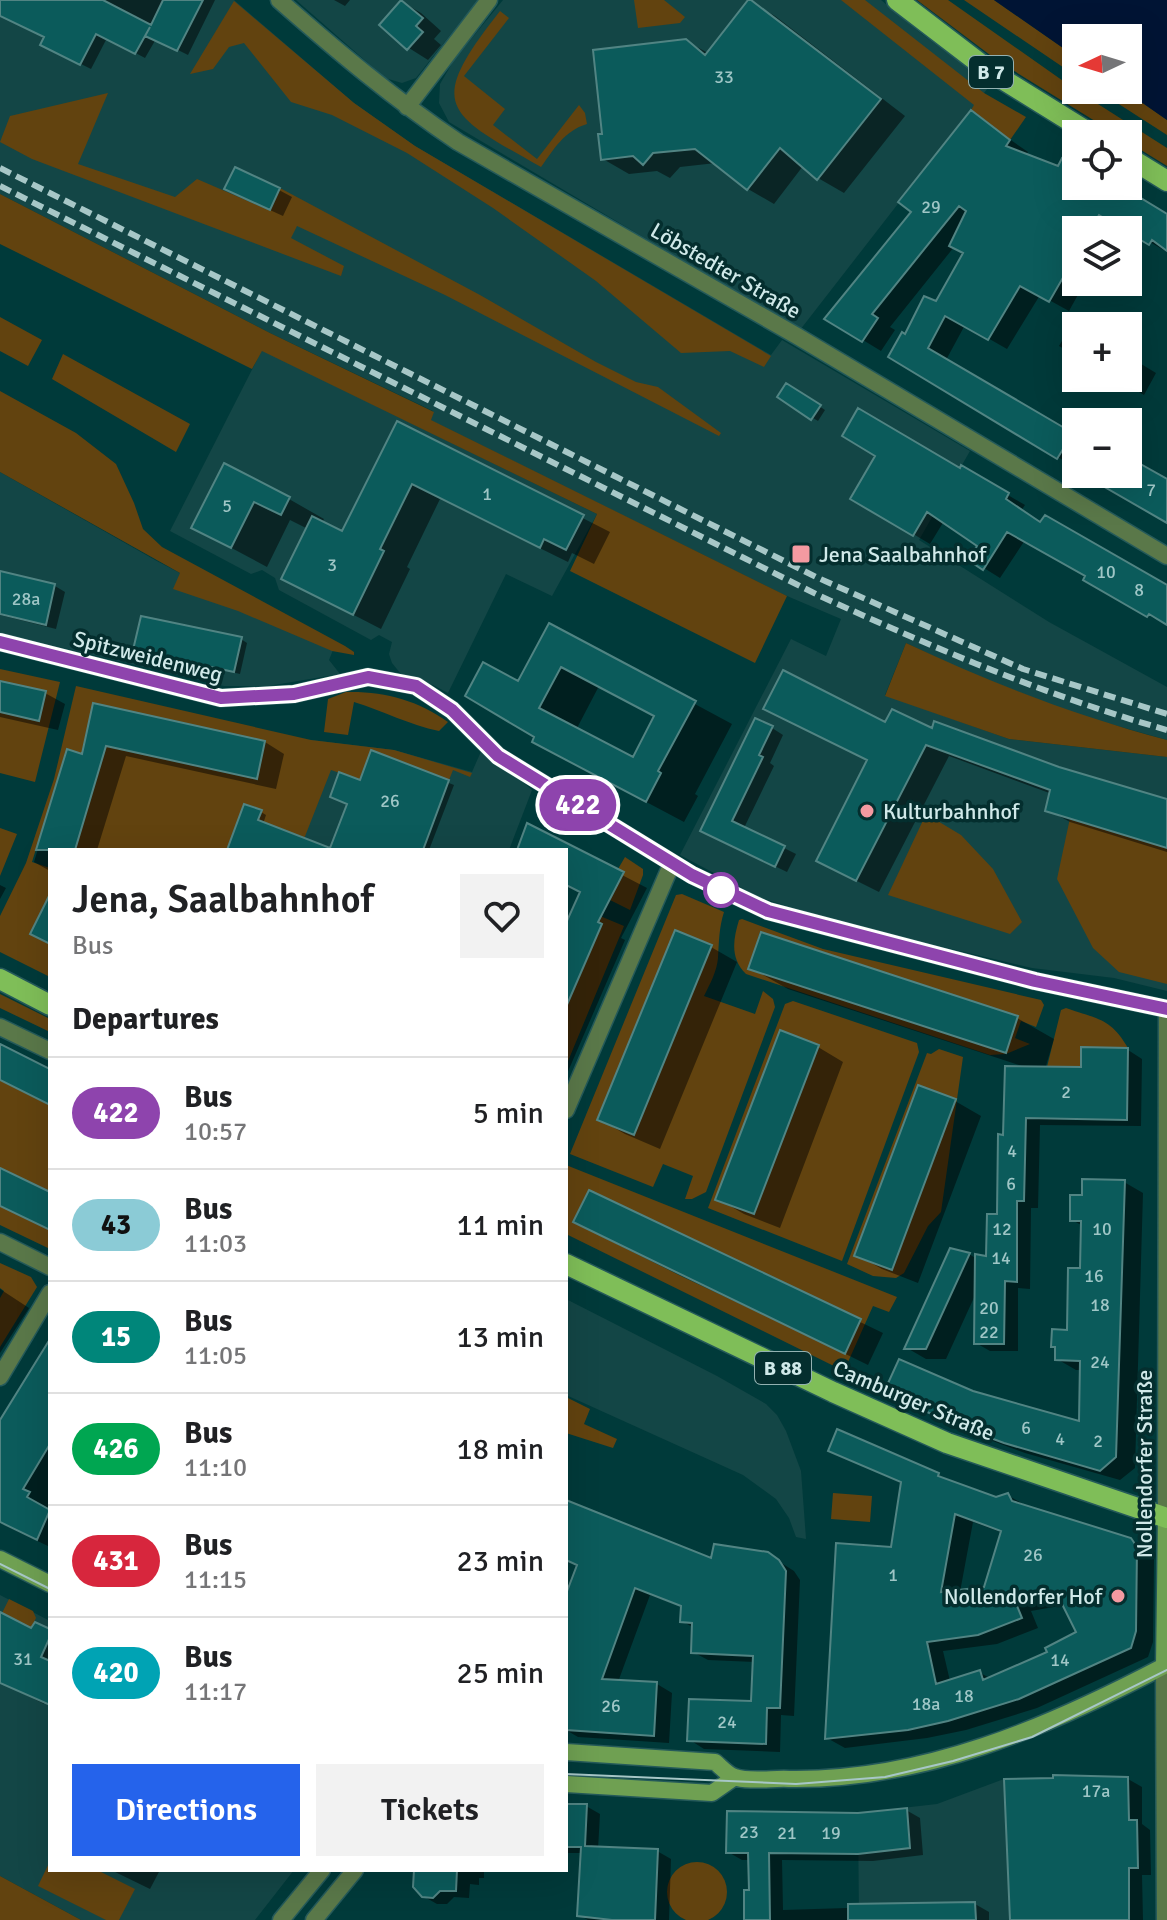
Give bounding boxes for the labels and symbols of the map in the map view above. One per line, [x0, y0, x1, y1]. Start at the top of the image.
north arrow [1062, 24, 1142, 104]
road number: B 7 [969, 56, 1013, 88]
house number: 33 [714, 66, 734, 88]
house number: 29 [921, 196, 941, 218]
street label: Löbstedter Straße [646, 216, 806, 324]
house number: 7 [1146, 479, 1156, 501]
house number: 1 [482, 483, 492, 505]
house number: 5 [222, 495, 232, 517]
place label: Jena Saalbahnhof [819, 541, 988, 568]
marker: Jena Saalbahnhof [790, 543, 812, 565]
house number: 3 [327, 554, 337, 576]
house number: 10 [1096, 561, 1116, 583]
house number: 8 [1134, 579, 1144, 601]
house number: 28a [12, 588, 40, 610]
street label: Spitzweidenweg [71, 625, 225, 688]
line badge: 422 [532, 779, 624, 831]
house number: 26 [380, 790, 400, 812]
place label: Kulturbahnhof [883, 798, 1021, 825]
marker: Kulturbahnhof [858, 802, 876, 820]
unlabelled marker [704, 873, 738, 907]
house number: 2 [1061, 1081, 1071, 1103]
house number: 4 [1007, 1140, 1017, 1162]
house number: 6 [1006, 1173, 1016, 1195]
house number: 12 [992, 1218, 1012, 1240]
house number: 10 [1092, 1218, 1112, 1240]
house number: 14 [991, 1247, 1011, 1269]
house number: 16 [1084, 1265, 1104, 1287]
house number: 18 [1090, 1294, 1110, 1316]
house number: 20 [979, 1297, 999, 1319]
house number: 22 [979, 1321, 999, 1343]
house number: 24 [1090, 1351, 1110, 1373]
road number: B 88 [755, 1352, 811, 1384]
street label: Camburger Straße [829, 1354, 999, 1447]
street label: Nollendorfer Straße [1131, 1370, 1158, 1558]
house number: 6 [1021, 1417, 1031, 1439]
house number: 4 [1055, 1428, 1065, 1450]
house number: 2 [1093, 1430, 1103, 1452]
house number: 26 [1023, 1544, 1043, 1566]
house number: 1 [888, 1564, 898, 1586]
place label: Nollendorfer Hof [944, 1583, 1104, 1610]
marker: Nollendorfer Hof [1109, 1587, 1127, 1605]
house number: 31 [13, 1648, 33, 1670]
house number: 14 [1050, 1649, 1070, 1671]
house number: 18 [954, 1685, 974, 1707]
house number: 18a [912, 1693, 940, 1715]
house number: 26 [601, 1695, 621, 1717]
house number: 24 [717, 1711, 737, 1733]
house number: 17a [1082, 1780, 1110, 1802]
house number: 23 [739, 1821, 759, 1843]
house number: 21 [777, 1822, 797, 1844]
house number: 19 [821, 1822, 841, 1844]

